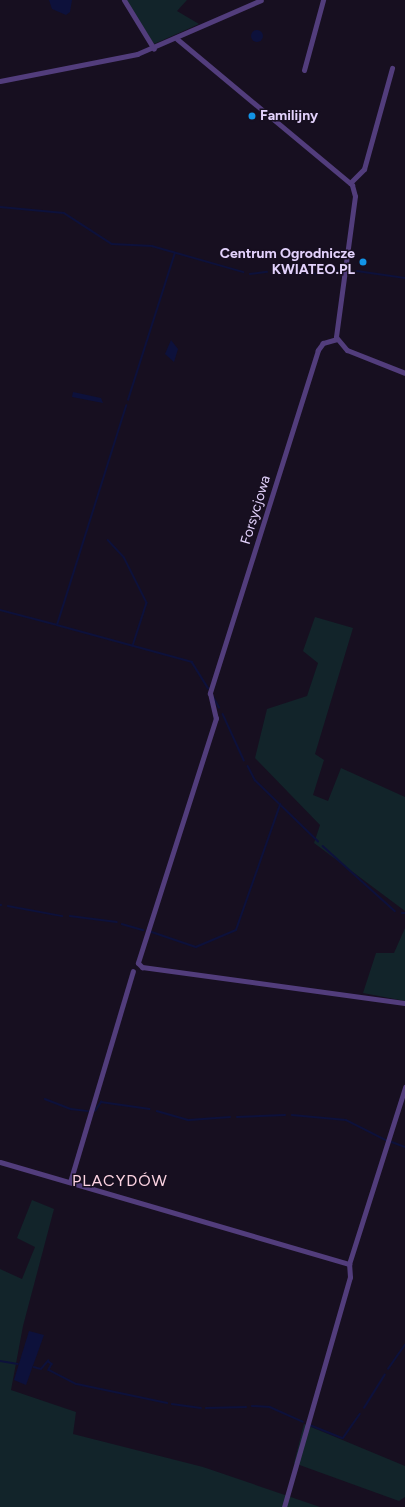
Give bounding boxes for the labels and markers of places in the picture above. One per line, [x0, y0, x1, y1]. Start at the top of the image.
place label: Familijny [260, 108, 318, 124]
marker: Familijny [247, 111, 257, 121]
place label: Centrum Ogrodnicze KWIATEO.PL [220, 246, 355, 278]
marker: Centrum Ogrodnicze KWIATEO.PL [358, 257, 368, 267]

